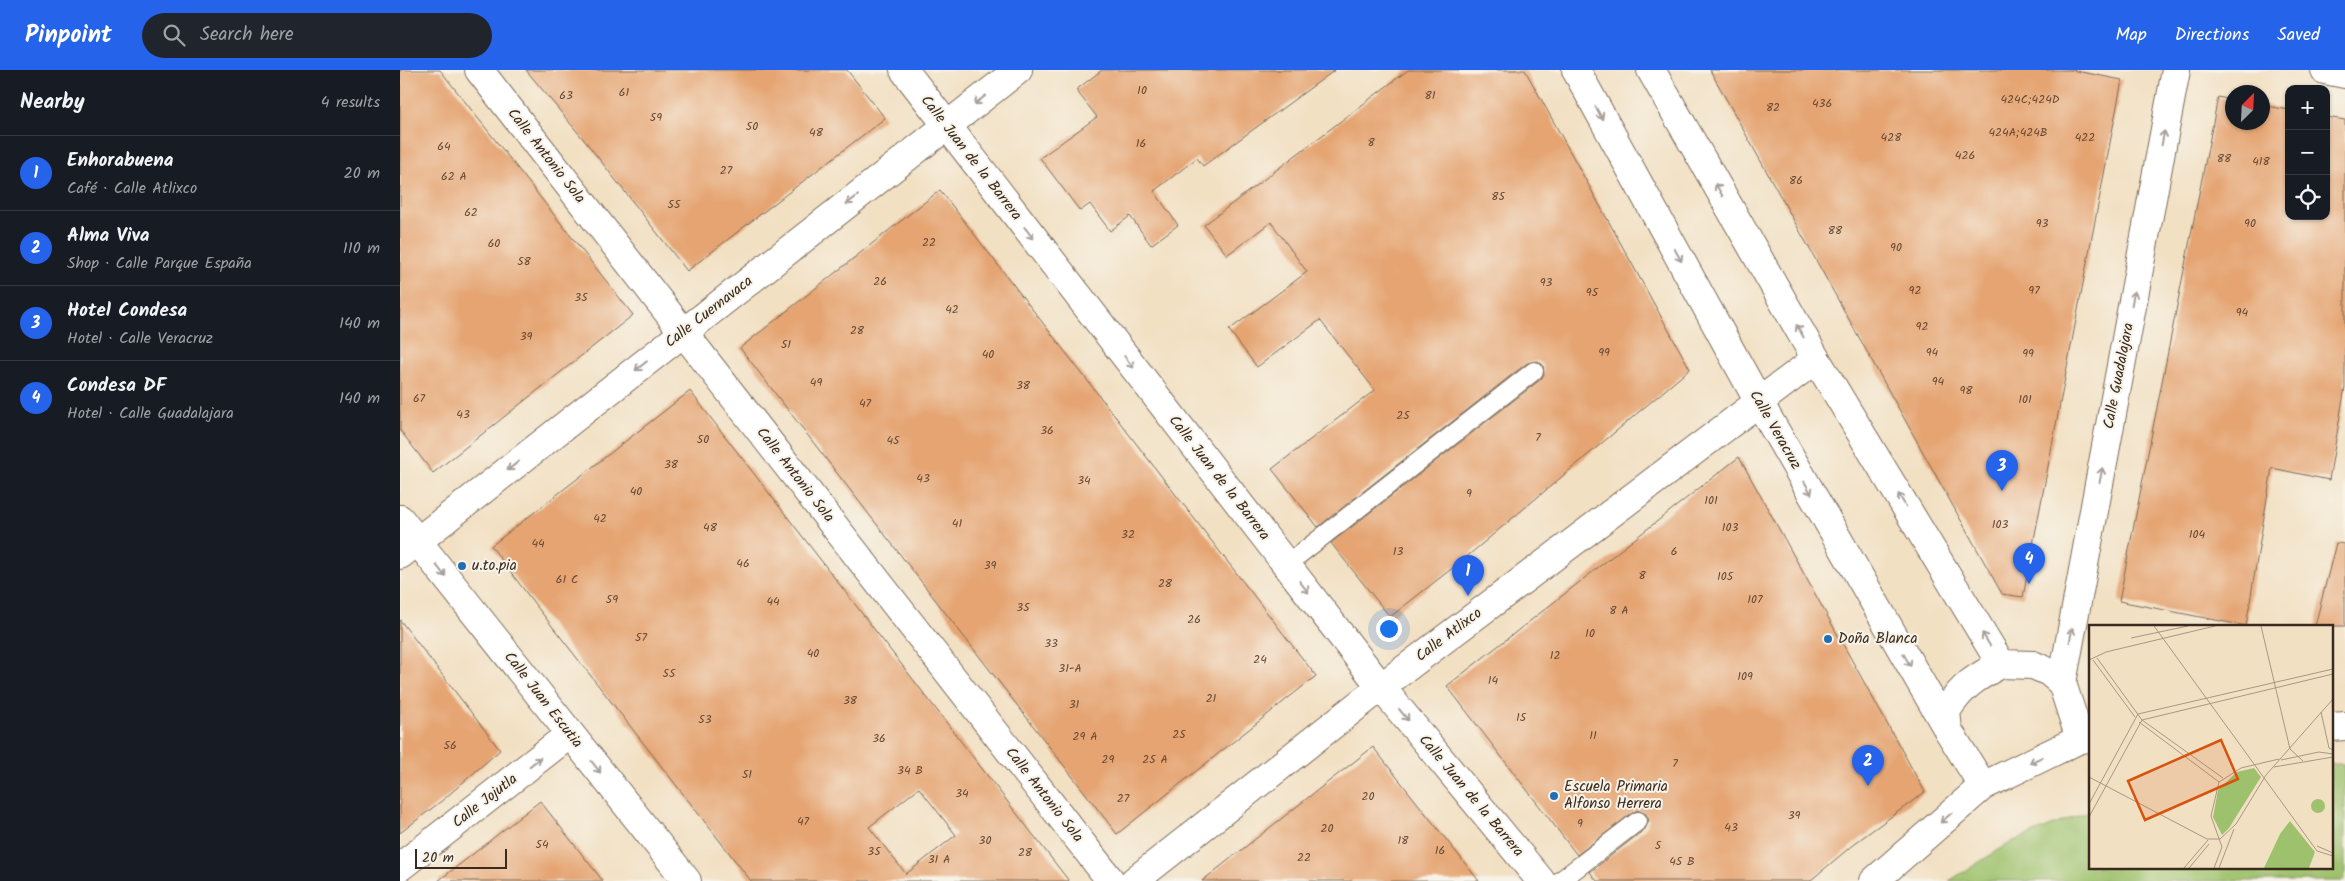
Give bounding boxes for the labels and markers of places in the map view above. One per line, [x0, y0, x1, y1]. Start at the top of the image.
pin: 3 [1986, 450, 2018, 491]
pin: 4 [2013, 543, 2045, 584]
place label: u.to.pia [472, 554, 517, 578]
pin: 1 [1452, 555, 1484, 596]
marker: u.to.pia [456, 560, 468, 572]
place label: Doña Blanca [1838, 627, 1917, 651]
marker: Doña Blanca [1822, 633, 1834, 645]
pin: 2 [1852, 745, 1884, 786]
place label: Escuela Primaria Alfonso Herrera [1564, 775, 1668, 816]
marker: Escuela Primaria Alfonso Herrera [1548, 790, 1560, 802]

